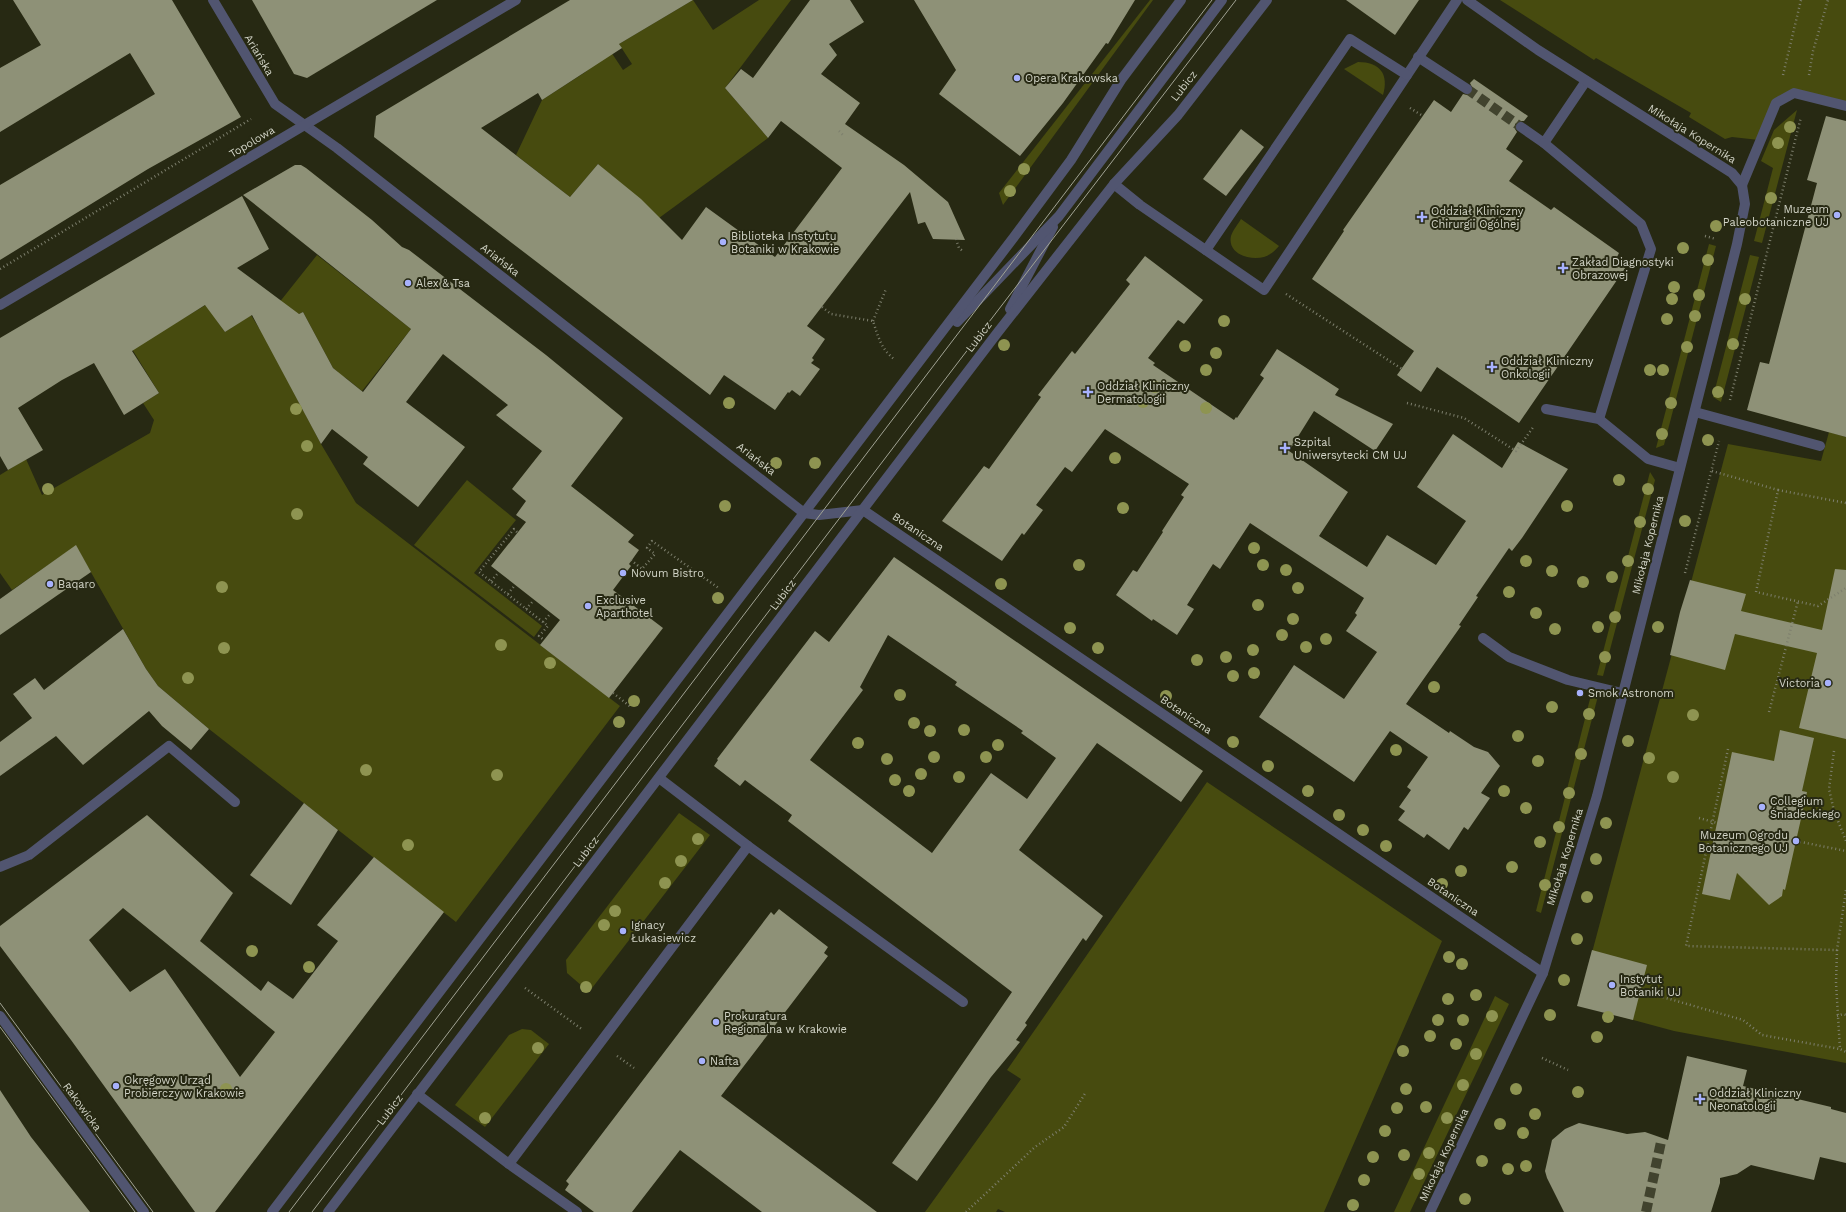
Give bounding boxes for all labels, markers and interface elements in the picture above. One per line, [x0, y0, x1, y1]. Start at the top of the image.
street label: Ariańska [242, 32, 276, 78]
street label: Lubicz [1168, 68, 1200, 104]
place label: Opera Krakowska [1025, 72, 1118, 85]
marker: Opera Krakowska [1012, 73, 1022, 83]
street label: Mikołaja Kopernika [1646, 102, 1738, 166]
street label: Topolowa [227, 123, 277, 161]
place label: Muzeum Paleobotaniczne UJ [1723, 203, 1829, 229]
place label: Oddział Kliniczny Chirurgii Ogólnej [1431, 205, 1524, 231]
marker: Muzeum Paleobotaniczne UJ [1832, 210, 1842, 220]
marker: Oddział Kliniczny Chirurgii Ogólnej [1416, 211, 1428, 223]
place label: Biblioteka Instytutu Botaniki w Krakowie [731, 230, 839, 256]
marker: Biblioteka Instytutu Botaniki w Krakowie [718, 237, 728, 247]
street label: Ariańska [478, 241, 522, 279]
place label: Zakład Diagnostyki Obrazowej [1572, 256, 1674, 282]
marker: Zakład Diagnostyki Obrazowej [1557, 262, 1569, 274]
place label: Alex & Tsa [416, 277, 470, 290]
marker: Alex & Tsa [403, 278, 413, 288]
street label: Lubicz [963, 319, 995, 355]
place label: Oddział Kliniczny Onkologii [1501, 355, 1594, 381]
marker: Oddział Kliniczny Onkologii [1486, 361, 1498, 373]
place label: Oddział Kliniczny Dermatologii [1097, 380, 1190, 406]
marker: Oddział Kliniczny Dermatologii [1082, 386, 1094, 398]
place label: Szpital Uniwersytecki CM UJ [1294, 436, 1407, 462]
street label: Ariańska [734, 440, 778, 478]
marker: Szpital Uniwersytecki CM UJ [1279, 442, 1291, 454]
street label: Mikołaja Kopernika [1629, 494, 1667, 596]
street label: Botaniczna [890, 510, 946, 554]
place label: Novum Bistro [631, 567, 704, 580]
marker: Novum Bistro [618, 568, 628, 578]
street label: Lubicz [767, 577, 799, 613]
place label: Baqaro [58, 578, 95, 591]
marker: Baqaro [45, 579, 55, 589]
place label: Exclusive Aparthotel [596, 594, 653, 620]
marker: Exclusive Aparthotel [583, 601, 593, 611]
place label: Victoria [1779, 677, 1820, 690]
marker: Victoria [1823, 678, 1833, 688]
place label: Smok Astronom [1588, 687, 1674, 700]
marker: Smok Astronom [1575, 688, 1585, 698]
street label: Botaniczna [1158, 693, 1214, 737]
place label: Collegium Śniadeckiego [1770, 795, 1840, 821]
marker: Collegium Śniadeckiego [1757, 802, 1767, 812]
street label: Mikołaja Kopernika [1544, 807, 1586, 907]
place label: Muzeum Ogrodu Botanicznego UJ [1698, 829, 1788, 855]
street label: Lubicz [570, 834, 602, 870]
marker: Muzeum Ogrodu Botanicznego UJ [1791, 836, 1801, 846]
street label: Botaniczna [1425, 875, 1481, 919]
place label: Ignacy Łukasiewicz [631, 919, 696, 945]
marker: Ignacy Łukasiewicz [618, 926, 628, 936]
place label: Instytut Botaniki UJ [1620, 973, 1681, 999]
marker: Instytut Botaniki UJ [1607, 980, 1617, 990]
place label: Prokuratura Regionalna w Krakowie [724, 1010, 847, 1036]
marker: Prokuratura Regionalna w Krakowie [711, 1017, 721, 1027]
place label: Nafta [710, 1055, 739, 1068]
marker: Nafta [697, 1056, 707, 1066]
place label: Okręgowy Urząd Probierczy w Krakowie [124, 1074, 244, 1100]
street label: Rakowicka [60, 1080, 104, 1134]
marker: Okręgowy Urząd Probierczy w Krakowie [111, 1081, 121, 1091]
place label: Oddział Kliniczny Neonatologii [1709, 1087, 1802, 1113]
street label: Lubicz [374, 1092, 406, 1128]
marker: Oddział Kliniczny Neonatologii [1694, 1093, 1706, 1105]
street label: Mikołaja Kopernika [1417, 1106, 1471, 1204]

